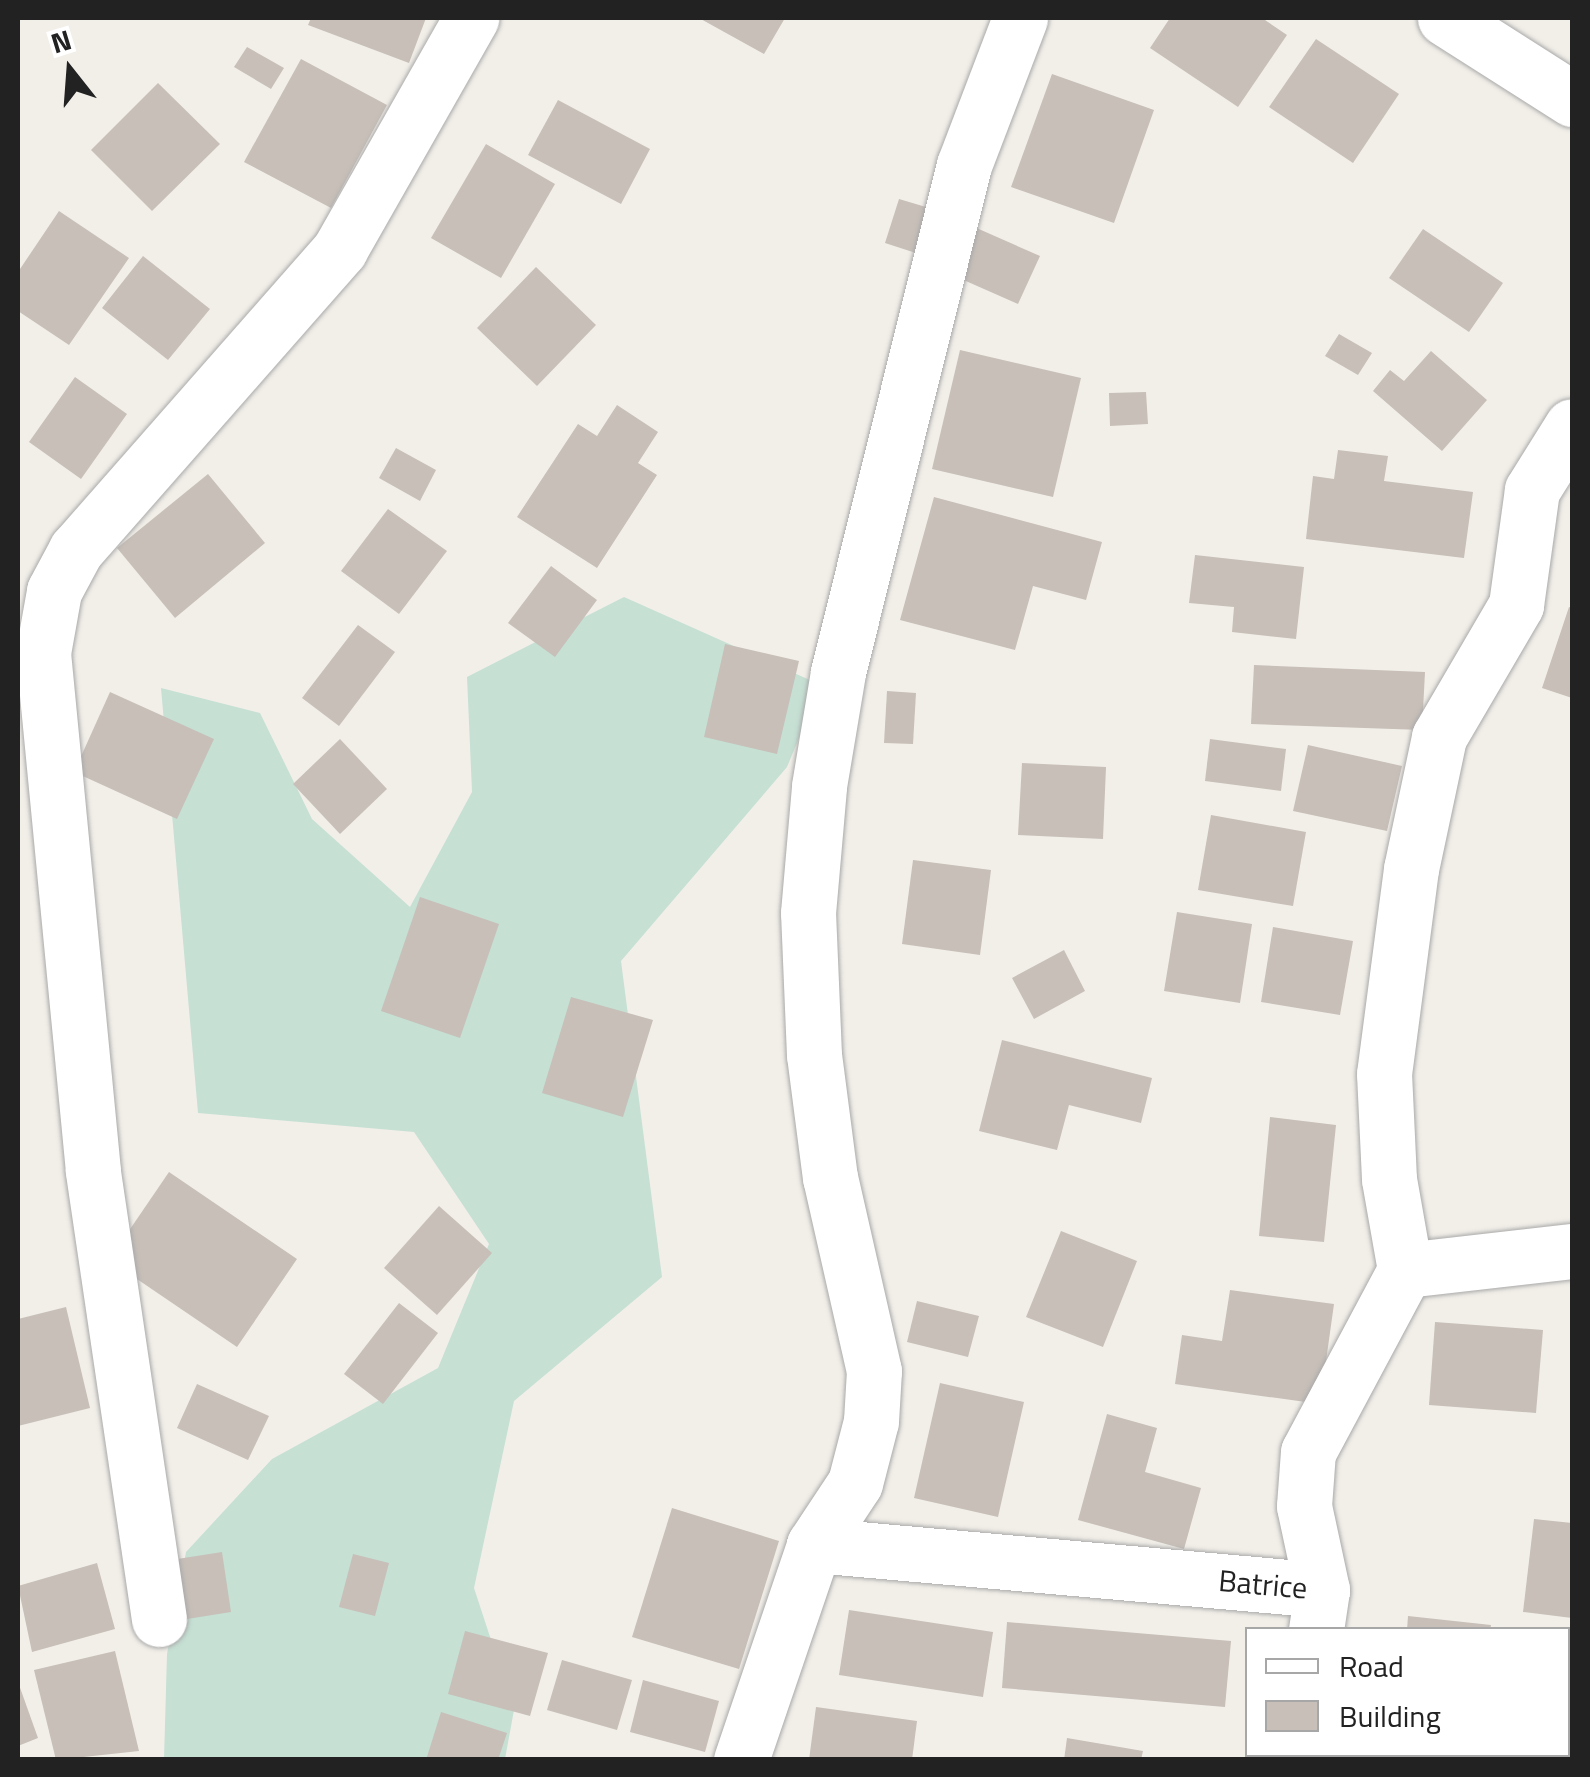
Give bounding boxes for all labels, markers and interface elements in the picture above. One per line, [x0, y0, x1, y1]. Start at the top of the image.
text: N [46, 17, 77, 64]
north arrow [20, 20, 120, 120]
street label: Batrice [1217, 1562, 1309, 1606]
legend [1245, 1627, 1570, 1757]
text: Road [1339, 1643, 1404, 1689]
text: Building [1339, 1693, 1441, 1739]

